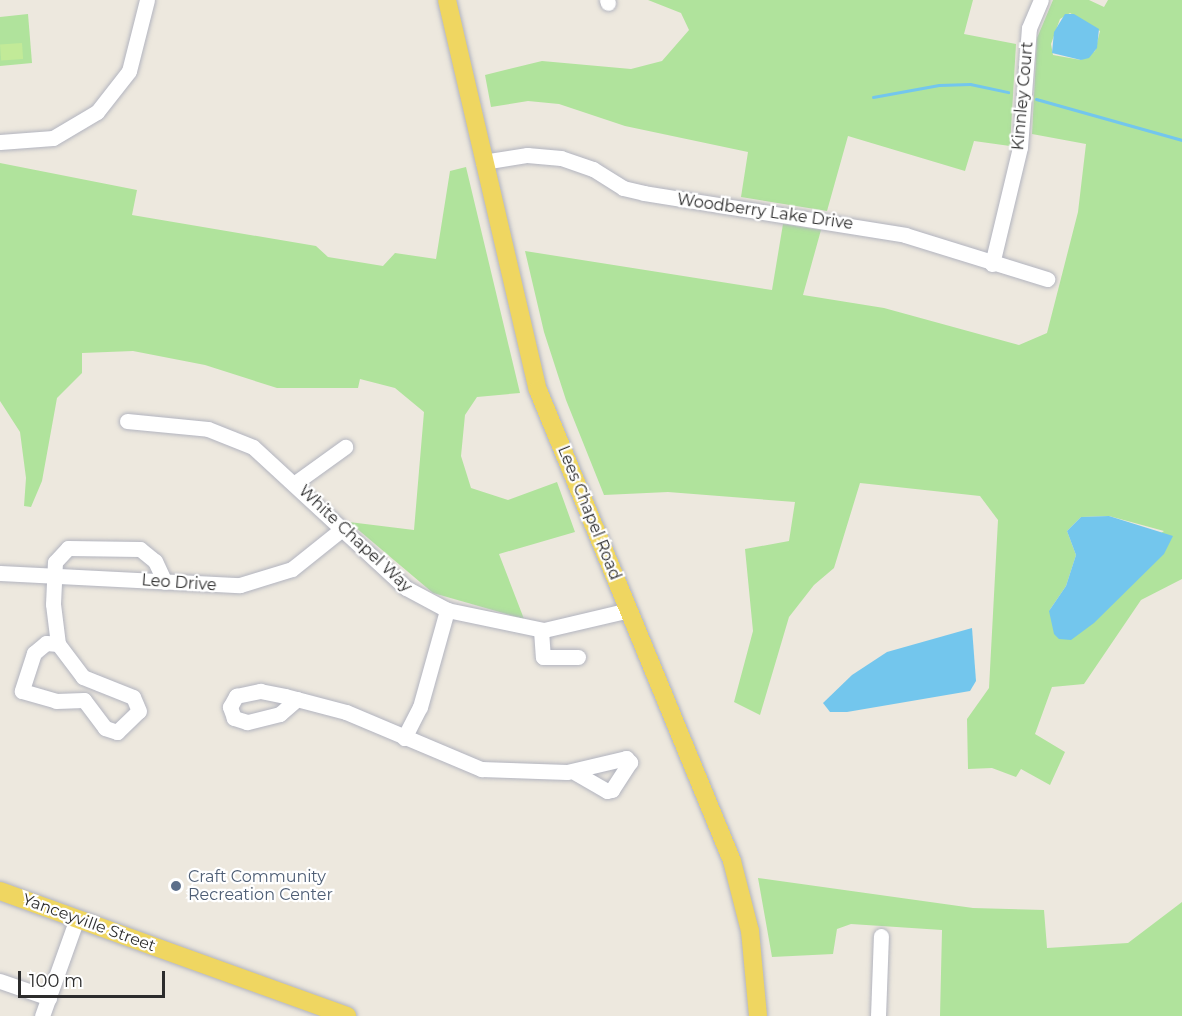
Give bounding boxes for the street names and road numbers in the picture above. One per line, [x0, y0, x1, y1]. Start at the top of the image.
street label: Kinnley Court [1009, 41, 1037, 151]
street label: Woodberry Lake Drive [676, 190, 854, 234]
street label: Lees Chapel Road [553, 443, 625, 583]
street label: White Chapel Way [294, 482, 416, 596]
street label: Leo Drive [141, 571, 217, 595]
street label: Yanceyville Street [20, 890, 158, 956]

